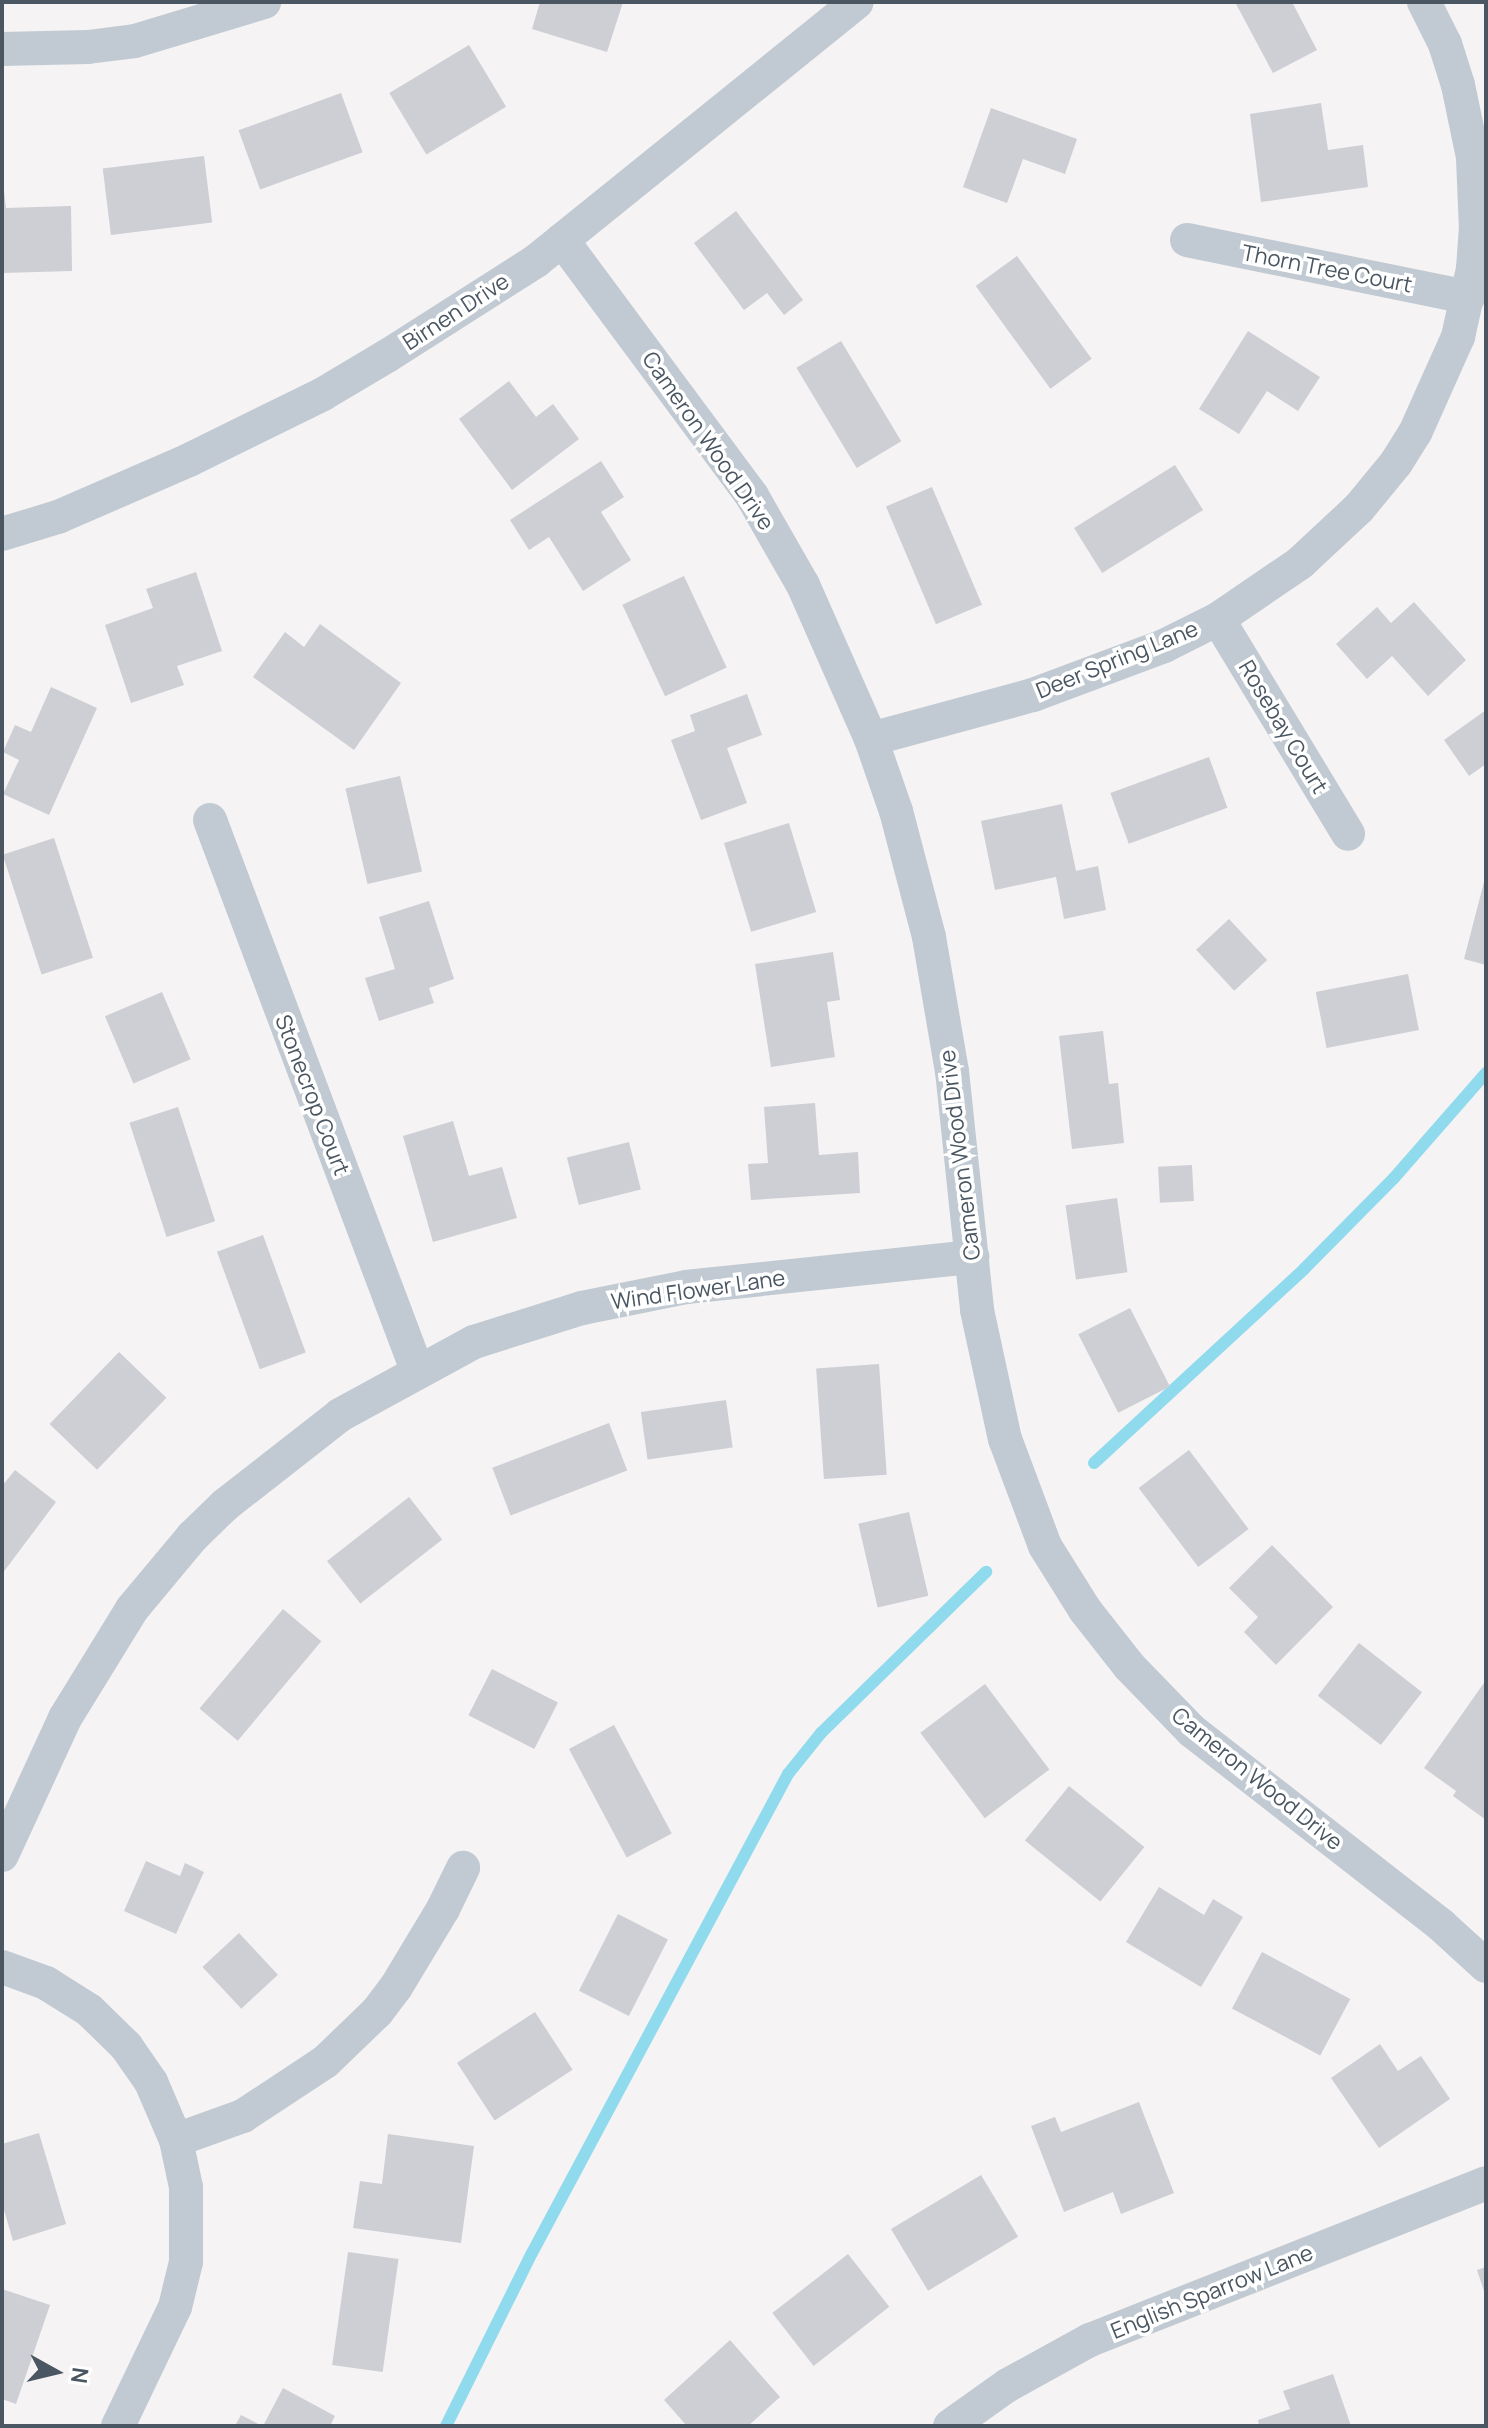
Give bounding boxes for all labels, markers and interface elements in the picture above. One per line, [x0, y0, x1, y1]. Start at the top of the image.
street label: Thorn Tree Court [1240, 240, 1414, 298]
street label: Birnen Drive [398, 268, 514, 356]
street label: Cameron Wood Drive [636, 347, 780, 535]
street label: Deer Spring Lane [1032, 615, 1202, 705]
street label: Rosebay Court [1233, 656, 1333, 798]
street label: Stonecrop Court [269, 1011, 355, 1179]
street label: Cameron Wood Drive [934, 1048, 986, 1262]
street label: Wind Flower Lane [609, 1265, 787, 1315]
street label: Cameron Wood Drive [1166, 1702, 1348, 1856]
street label: English Sparrow Lane [1107, 2239, 1317, 2345]
north arrow [16, 2332, 96, 2412]
text: N [64, 2365, 96, 2385]

